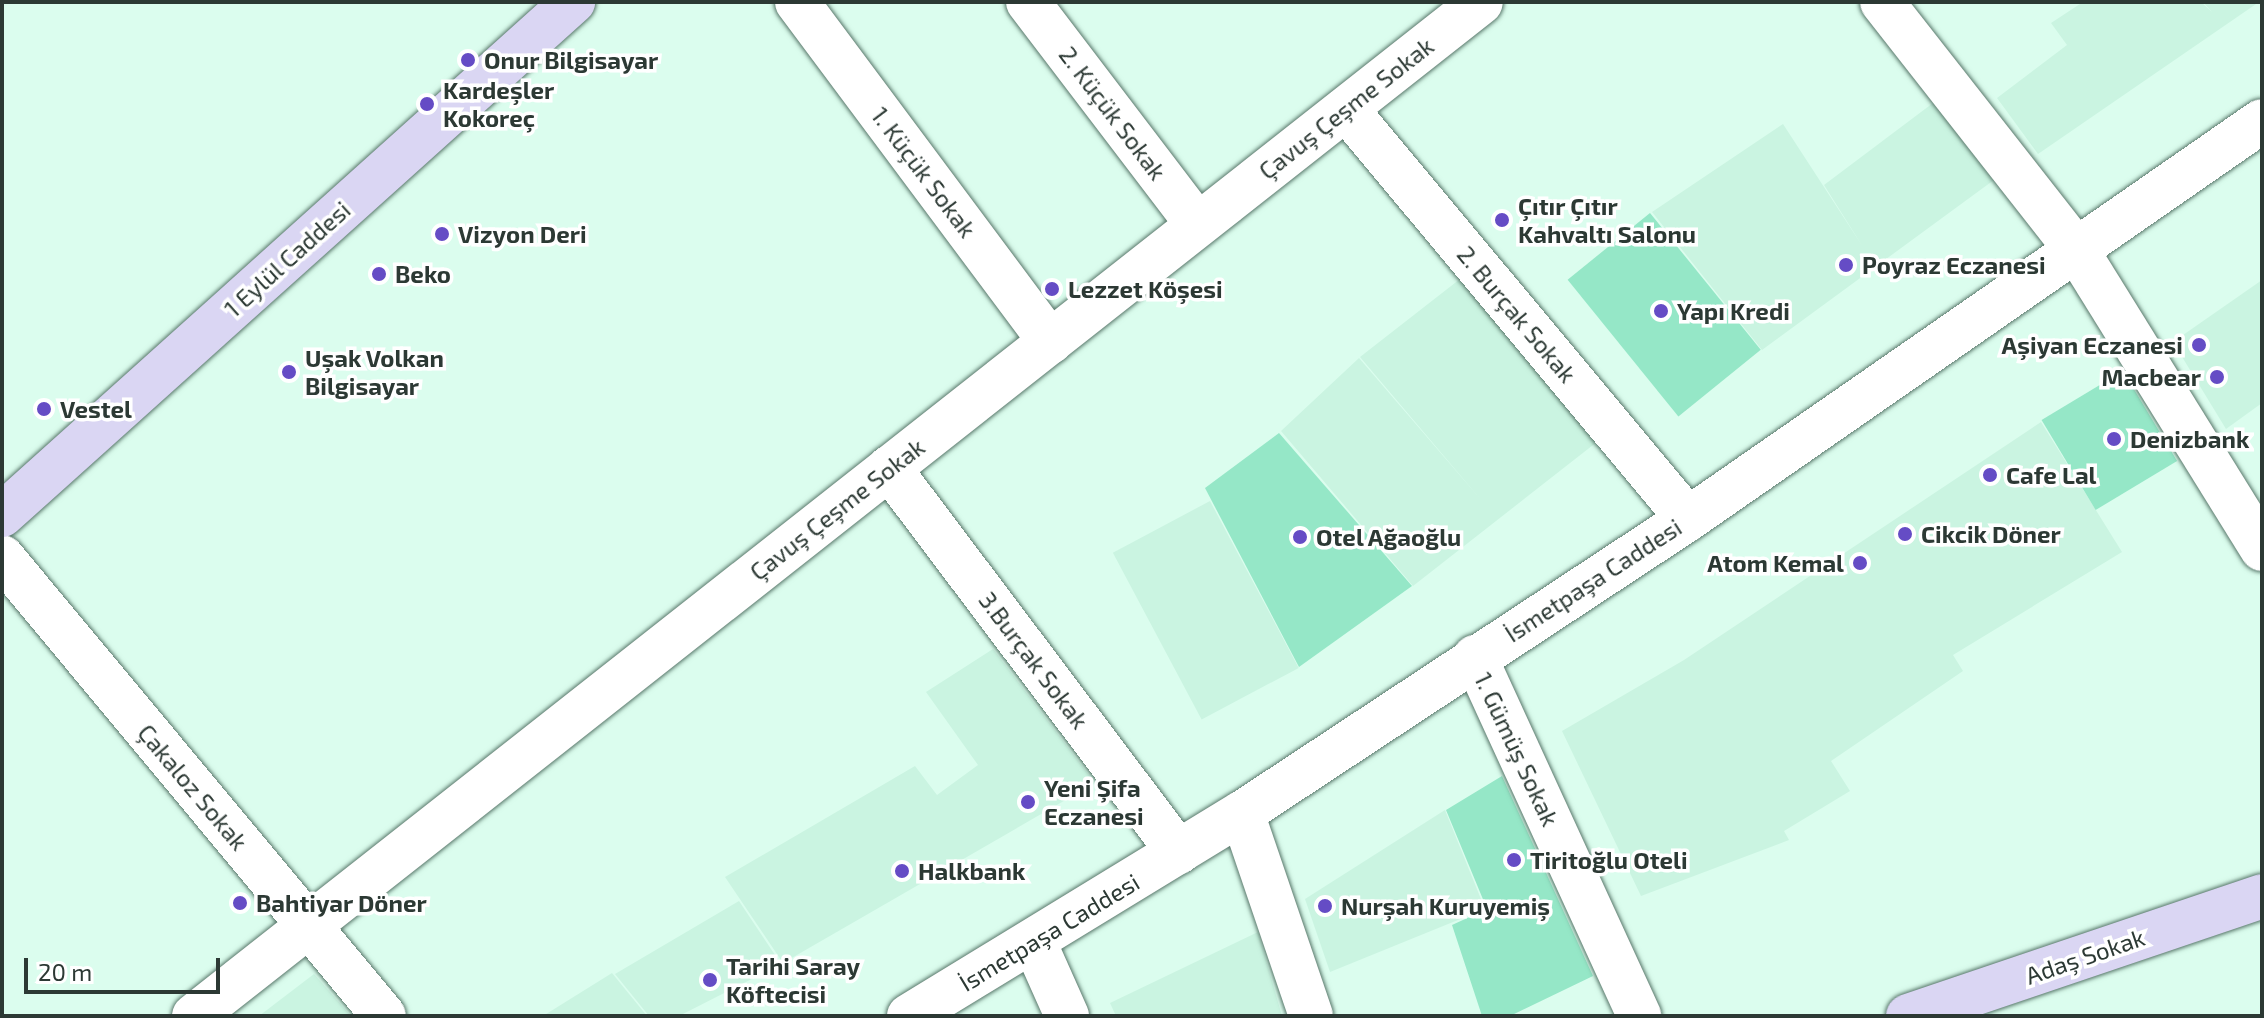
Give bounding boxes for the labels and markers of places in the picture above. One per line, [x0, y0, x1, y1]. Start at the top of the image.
place label: Onur Bilgisayar [484, 46, 659, 74]
marker: Onur Bilgisayar [459, 51, 477, 69]
place label: Kardeşler Kokoreç [443, 76, 554, 132]
marker: Kardeşler Kokoreç [418, 95, 436, 113]
place label: Çıtır Çıtır Kahvaltı Salonu [1518, 192, 1696, 248]
marker: Çıtır Çıtır Kahvaltı Salonu [1493, 211, 1511, 229]
place label: Vizyon Deri [458, 220, 587, 248]
marker: Vizyon Deri [433, 225, 451, 243]
place label: Poyraz Eczanesi [1862, 251, 2046, 279]
marker: Poyraz Eczanesi [1837, 256, 1855, 274]
place label: Beko [395, 260, 451, 288]
marker: Beko [370, 265, 388, 283]
place label: Lezzet Köşesi [1068, 275, 1223, 303]
marker: Lezzet Köşesi [1043, 280, 1061, 298]
place label: Yapı Kredi [1677, 297, 1790, 325]
marker: Yapı Kredi [1652, 302, 1670, 320]
place label: Aşiyan Eczanesi [2002, 331, 2183, 359]
marker: Aşiyan Eczanesi [2190, 336, 2208, 354]
place label: Uşak Volkan Bilgisayar [305, 344, 444, 400]
marker: Uşak Volkan Bilgisayar [280, 363, 298, 381]
place label: Macbear [2101, 363, 2201, 391]
marker: Macbear [2208, 368, 2226, 386]
place label: Vestel [60, 395, 132, 423]
marker: Vestel [35, 400, 53, 418]
place label: Denizbank [2130, 425, 2249, 453]
marker: Denizbank [2105, 430, 2123, 448]
place label: Cafe Lal [2006, 461, 2096, 489]
marker: Cafe Lal [1981, 466, 1999, 484]
place label: Cikcik Döner [1921, 520, 2061, 548]
place label: Otel Ağaoğlu [1316, 523, 1462, 551]
marker: Cikcik Döner [1896, 525, 1914, 543]
marker: Otel Ağaoğlu [1291, 528, 1309, 546]
place label: Atom Kemal [1707, 549, 1844, 577]
marker: Atom Kemal [1851, 554, 1869, 572]
place label: Yeni Şifa Eczanesi [1044, 774, 1144, 830]
marker: Yeni Şifa Eczanesi [1019, 793, 1037, 811]
place label: Tiritoğlu Oteli [1530, 846, 1688, 874]
marker: Tiritoğlu Oteli [1505, 851, 1523, 869]
place label: Halkbank [918, 857, 1025, 885]
marker: Halkbank [893, 862, 911, 880]
place label: Bahtiyar Döner [256, 889, 427, 917]
place label: Nurşah Kuruyemiş [1341, 892, 1550, 920]
marker: Bahtiyar Döner [231, 894, 249, 912]
marker: Nurşah Kuruyemiş [1316, 897, 1334, 915]
place label: Tarihi Saray Köftecisi [726, 952, 860, 1008]
marker: Tarihi Saray Köftecisi [701, 971, 719, 989]

